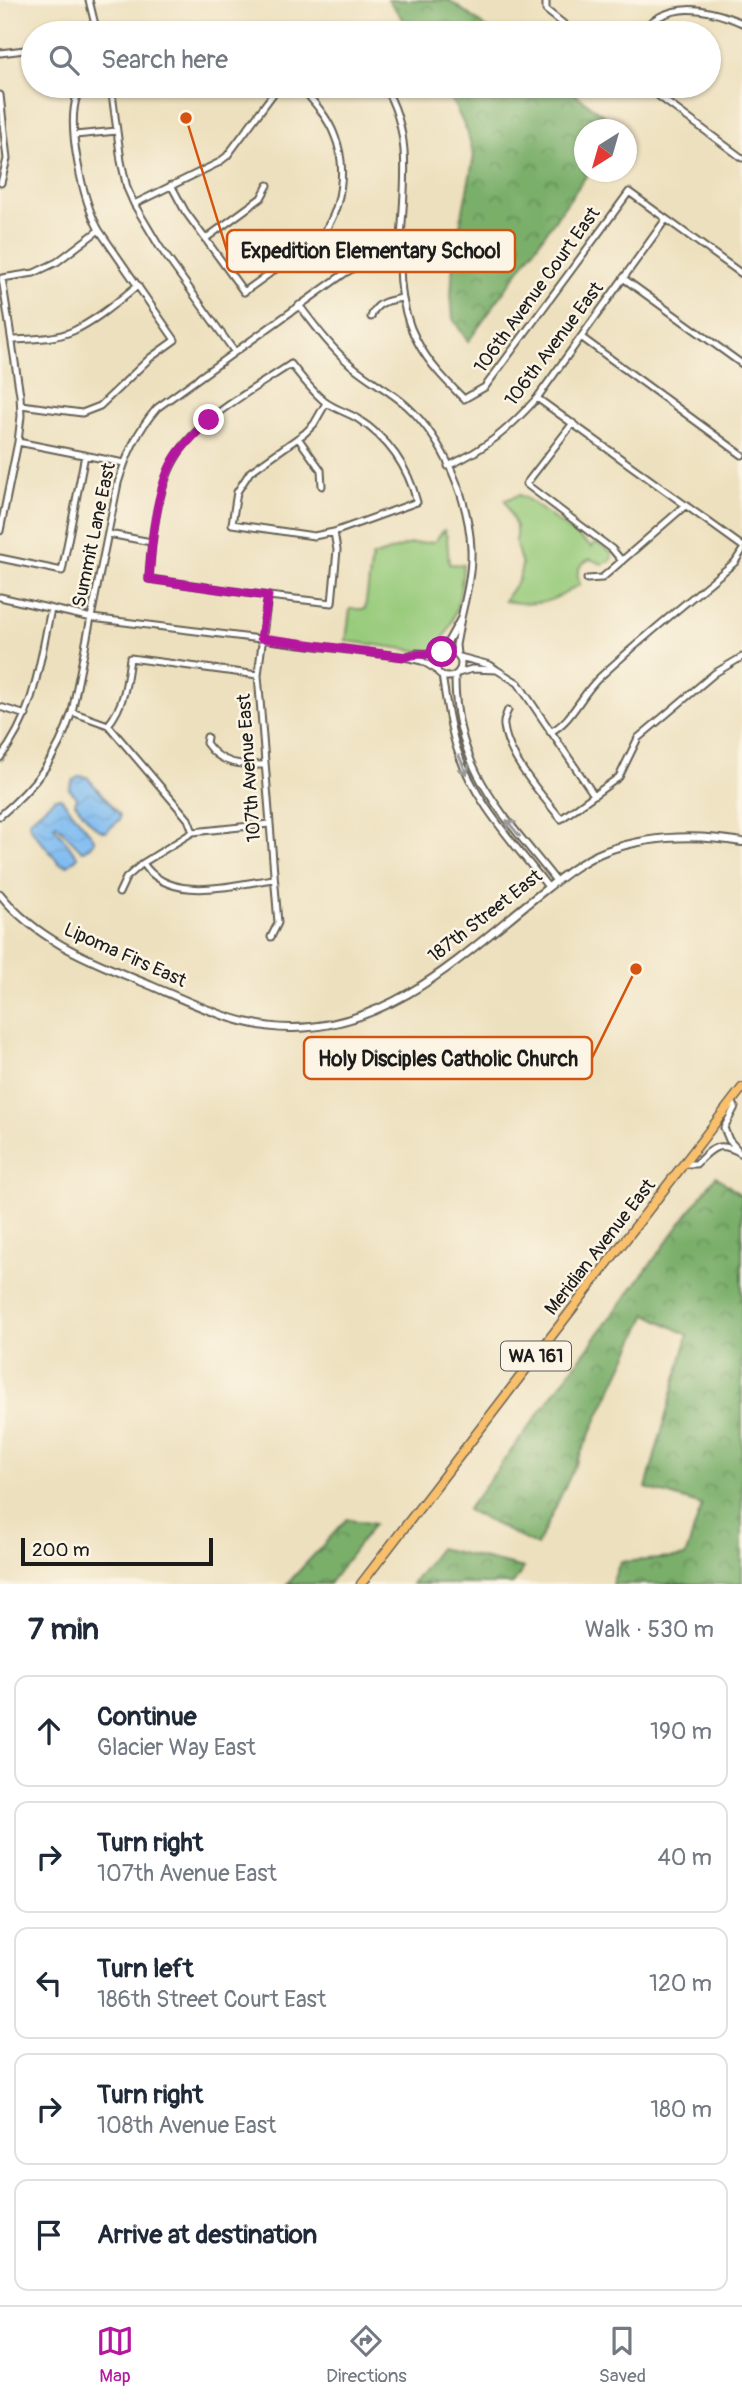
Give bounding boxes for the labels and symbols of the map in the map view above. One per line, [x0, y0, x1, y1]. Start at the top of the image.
north arrow [574, 119, 637, 182]
street label: 106th Avenue Court East [469, 202, 606, 378]
callout: Expedition Elementary School [227, 230, 515, 272]
text: Expedition Elementary School [241, 238, 501, 265]
street label: 106th Avenue East [499, 277, 609, 411]
route end [193, 404, 224, 435]
street label: Summit Lane East [67, 460, 121, 609]
route start [426, 636, 457, 667]
street label: 107th Avenue East [232, 693, 266, 843]
one-way arrow [457, 754, 470, 775]
one-way arrow [505, 819, 521, 837]
street label: 187th Street East [423, 864, 547, 968]
street label: Lipoma Firs East [60, 917, 190, 993]
callout: Holy Disciples Catholic Church [304, 1037, 592, 1079]
text: Holy Disciples Catholic Church [318, 1046, 578, 1073]
street label: Meridian Avenue East [539, 1174, 661, 1320]
road number: WA 161 [501, 1342, 571, 1371]
scale bar [21, 1535, 214, 1567]

